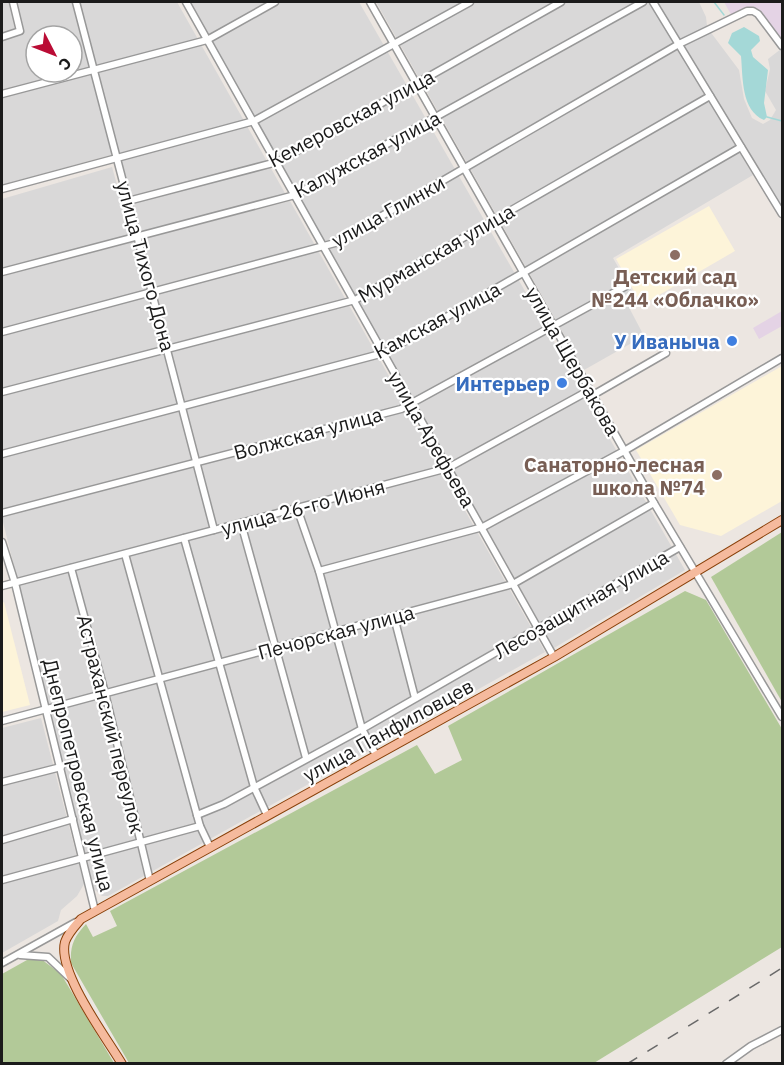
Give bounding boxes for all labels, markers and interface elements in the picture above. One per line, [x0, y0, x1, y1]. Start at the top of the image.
north arrow [24, 24, 84, 84]
text: С [54, 53, 76, 75]
street label: Кемеровская улица [263, 63, 439, 173]
street label: Калужская улица [289, 104, 445, 204]
street label: улица Глинки [326, 169, 450, 253]
street label: улица Тихого Дона [110, 178, 182, 355]
street label: Мурманская улица [353, 197, 519, 309]
marker: Детский сад №244 «Облачко» [668, 248, 682, 262]
place label: Детский сад №244 «Облачко» [591, 263, 759, 313]
street label: Камская улица [369, 275, 505, 365]
street label: улица Щербакова [519, 281, 627, 441]
place label: У Иваныча [614, 328, 720, 355]
marker: У Иваныча [725, 334, 739, 348]
street label: улица Арефьева [382, 366, 482, 513]
place label: Интерьер [456, 370, 550, 397]
marker: Интерьер [555, 376, 569, 390]
street label: Волжская улица [231, 400, 386, 466]
place label: Санаторно-лесная школа №74 [524, 451, 705, 501]
marker: Санаторно-лесная школа №74 [710, 468, 724, 482]
street label: улица 26-го Июня [218, 472, 388, 542]
street label: Лесозащитная улица [489, 543, 673, 665]
street label: Печорская улица [255, 598, 417, 666]
street label: Астраханский переулок [71, 612, 151, 836]
street label: Днепропетровская улица [37, 656, 121, 895]
street label: улица Панфиловцев [298, 672, 478, 788]

